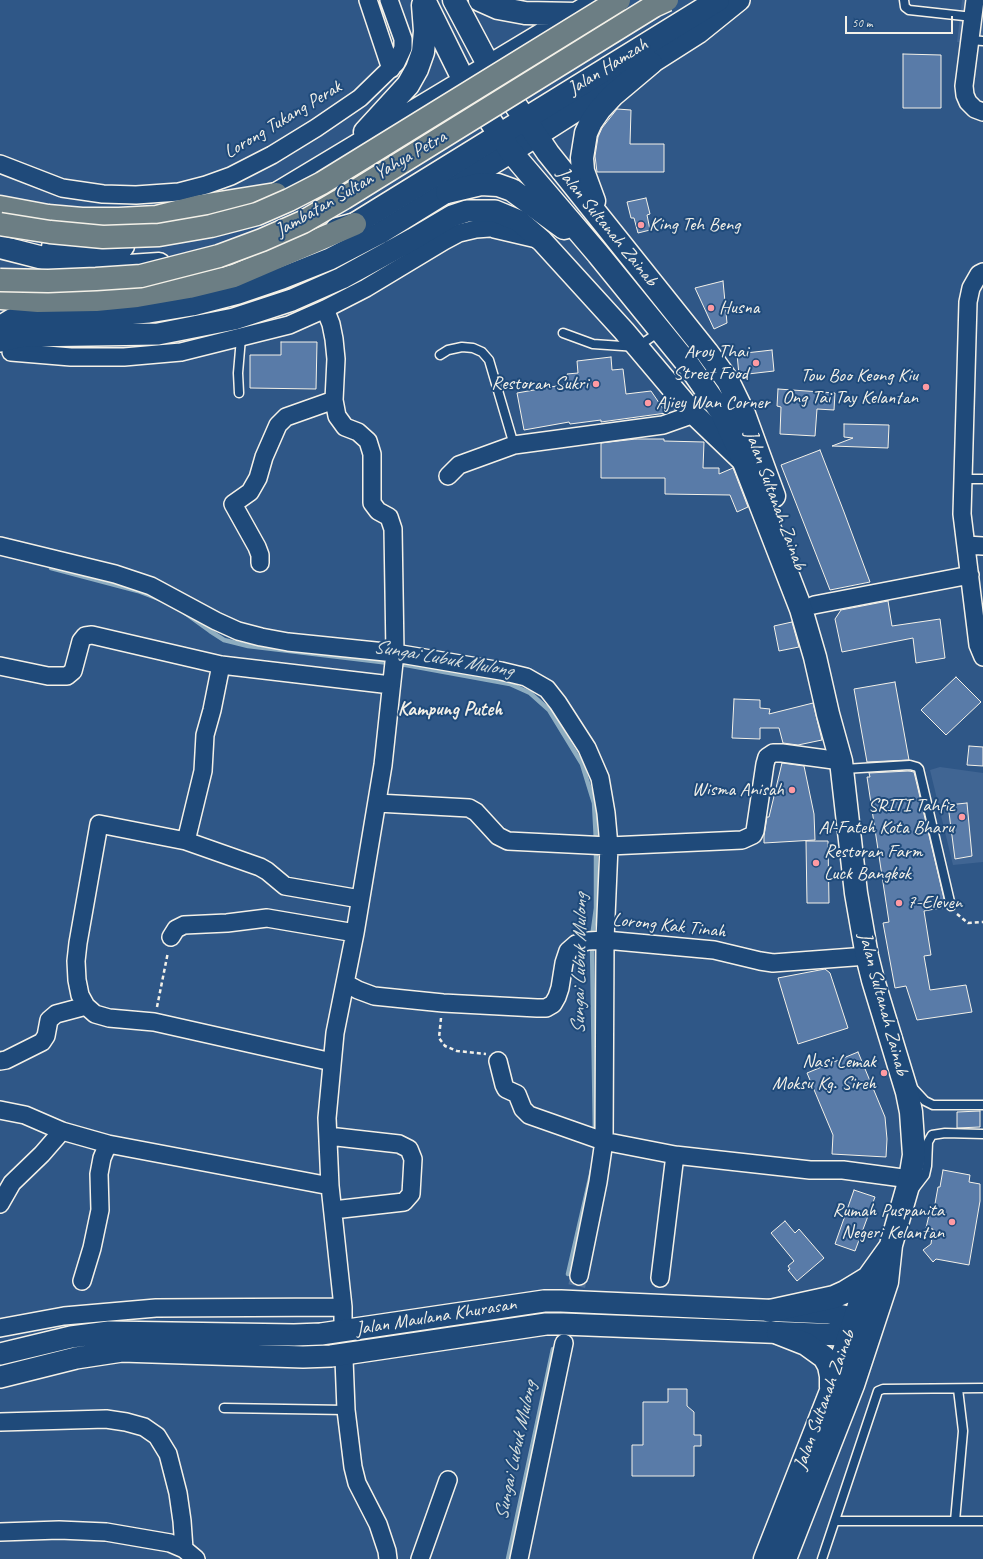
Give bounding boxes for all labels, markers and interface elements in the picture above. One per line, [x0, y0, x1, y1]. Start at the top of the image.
scale bar [847, 8, 955, 34]
text: 50 m [852, 15, 872, 31]
street label: Jalan Hamzah [564, 34, 652, 100]
street label: Lorong Tukang Perak [220, 76, 346, 164]
street label: Jambatan Sultan Yahya Petra [272, 126, 450, 242]
street label: Jalan Sultanah Zainab [552, 163, 662, 291]
place label: King Teh Beng [649, 214, 740, 236]
marker: King Teh Beng [636, 220, 646, 230]
place label: Husna [719, 297, 759, 319]
marker: Husna [706, 303, 716, 313]
place label: Aroy Thai Street Food [673, 341, 748, 385]
marker: Aroy Thai Street Food [751, 358, 761, 368]
place label: Tow Boo Keong Kiu Ong Tai Tay Kelantan [782, 365, 918, 409]
place label: Restoran Sukri [491, 373, 588, 395]
marker: Restoran Sukri [591, 379, 601, 389]
marker: Tow Boo Keong Kiu Ong Tai Tay Kelantan [921, 382, 931, 392]
place label: Ajiey Wan Corner [656, 392, 770, 414]
marker: Ajiey Wan Corner [643, 398, 653, 408]
street label: Jalan Sultanah Zainab [739, 427, 811, 573]
water label: Sungai Lubuk Mulong [372, 635, 514, 683]
district label: Kampung Puteh [398, 698, 502, 722]
place label: Wisma Anisah [692, 779, 784, 801]
marker: Wisma Anisah [787, 785, 797, 795]
place label: SRITI Tahfiz Al-Fateh Kota Bharu [818, 795, 954, 839]
marker: SRITI Tahfiz Al-Fateh Kota Bharu [957, 812, 967, 822]
place label: Restoran Farm Luck Bangkok [824, 841, 922, 885]
marker: Restoran Farm Luck Bangkok [811, 858, 821, 868]
place label: 7-Eleven [907, 892, 962, 914]
water label: Sungai Lubuk Mulong [567, 893, 593, 1035]
marker: 7-Eleven [894, 898, 904, 908]
street label: Lorong Kak Tinah [611, 909, 727, 943]
street label: Jalan Sultanah Zainab [853, 930, 913, 1078]
place label: Nasi Lemak Moksu Kg. Sireh [772, 1051, 876, 1095]
marker: Nasi Lemak Moksu Kg. Sireh [879, 1068, 889, 1078]
place label: Rumah Puspanita Negeri Kelantan [833, 1200, 944, 1244]
marker: Rumah Puspanita Negeri Kelantan [947, 1217, 957, 1227]
street label: Jalan Maulana Khurasan [354, 1293, 518, 1341]
street label: Jalan Sultanah Zainab [789, 1327, 861, 1473]
water label: Sungai Lubuk Mulong [490, 1380, 542, 1522]

